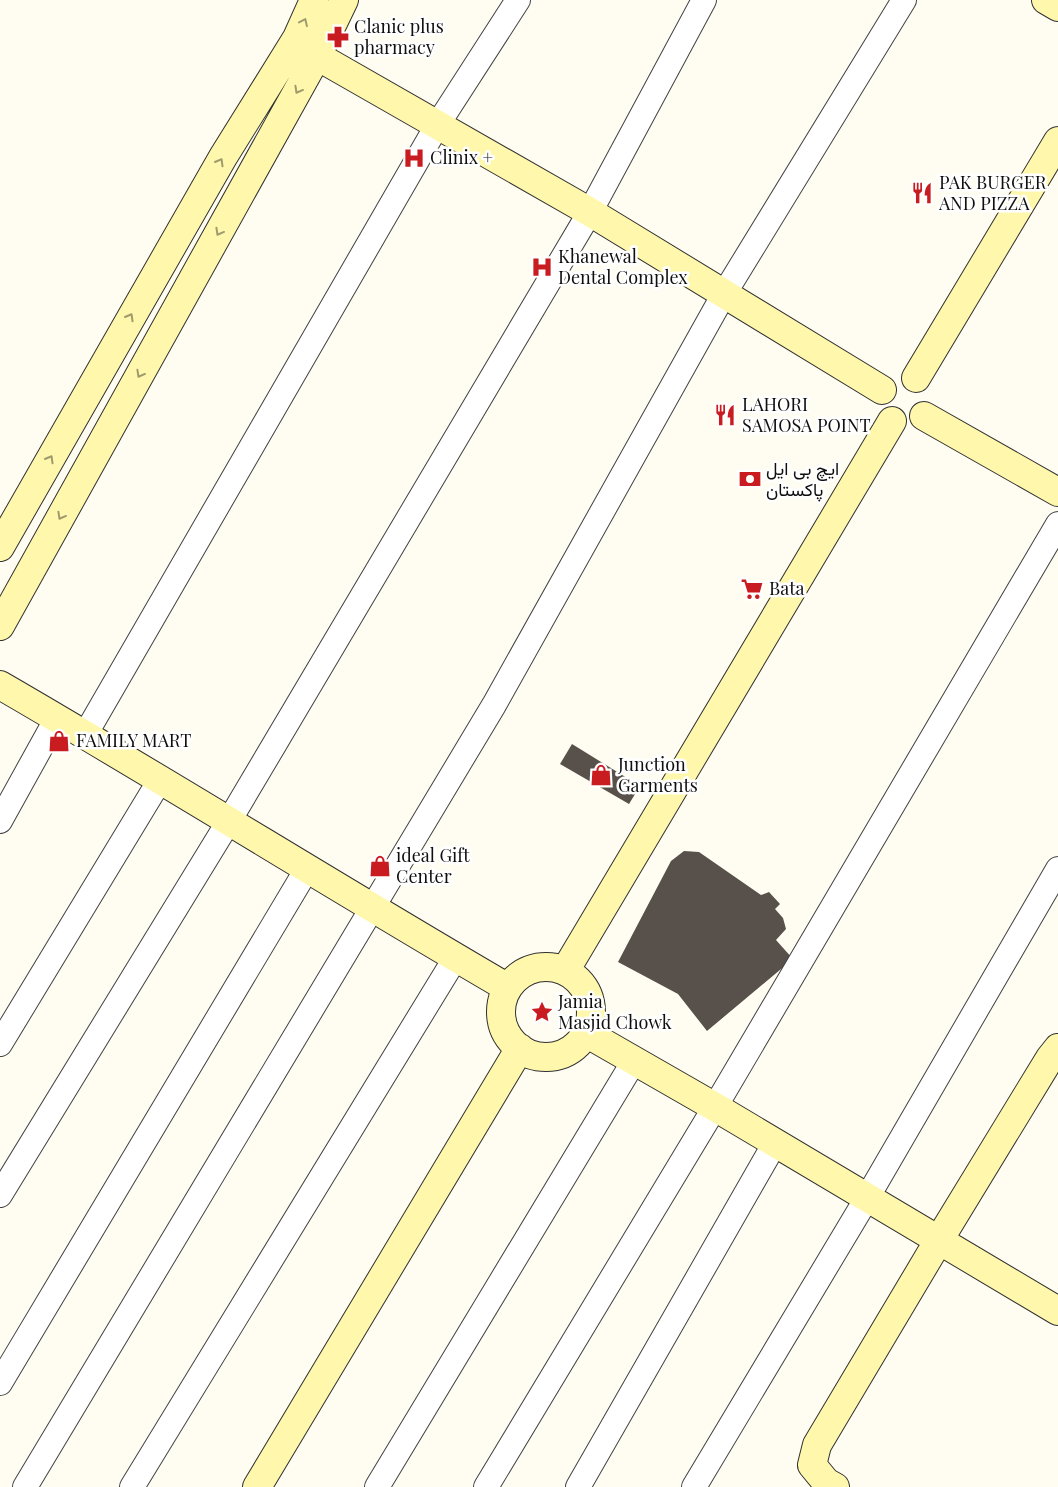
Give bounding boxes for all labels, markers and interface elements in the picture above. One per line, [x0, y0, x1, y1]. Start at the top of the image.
place label: Clanic plus pharmacy [354, 14, 444, 59]
one-way arrow [298, 19, 308, 28]
pharmacy icon: Clanic plus pharmacy [325, 24, 351, 50]
one-way arrow [294, 85, 304, 94]
hospital icon: Clinix + [401, 145, 427, 171]
place label: Clinix + [430, 145, 493, 169]
one-way arrow [214, 158, 224, 167]
place label: PAK BURGER AND PIZZA [938, 170, 1047, 215]
restaurant icon: PAK BURGER AND PIZZA [909, 180, 935, 206]
one-way arrow [215, 227, 225, 236]
place label: Khanewal Dental Complex [558, 244, 688, 289]
hospital icon: Khanewal Dental Complex [529, 254, 555, 280]
one-way arrow [124, 314, 134, 323]
one-way arrow [136, 369, 146, 378]
place label: LAHORI SAMOSA POINT [742, 392, 871, 437]
restaurant icon: LAHORI SAMOSA POINT [712, 402, 738, 428]
one-way arrow [44, 455, 54, 464]
place label: ایچ بی ایل پاکستان [766, 456, 839, 502]
bank icon: ایچ بی ایل پاکستان [737, 466, 763, 492]
one-way arrow [57, 511, 67, 520]
supermarket icon: Bata [739, 576, 765, 602]
place label: Bata [769, 576, 805, 600]
shop icon: FAMILY MART [46, 728, 72, 754]
place label: FAMILY MART [76, 728, 191, 752]
place label: Junction Garments [617, 752, 698, 797]
shop icon: Junction Garments [588, 762, 614, 788]
place label: ideal Gift Center [396, 843, 470, 888]
shop icon: ideal Gift Center [367, 853, 393, 879]
place label: Jamia Masjid Chowk [557, 989, 672, 1034]
place icon: Jamia Masjid Chowk [529, 999, 555, 1025]

